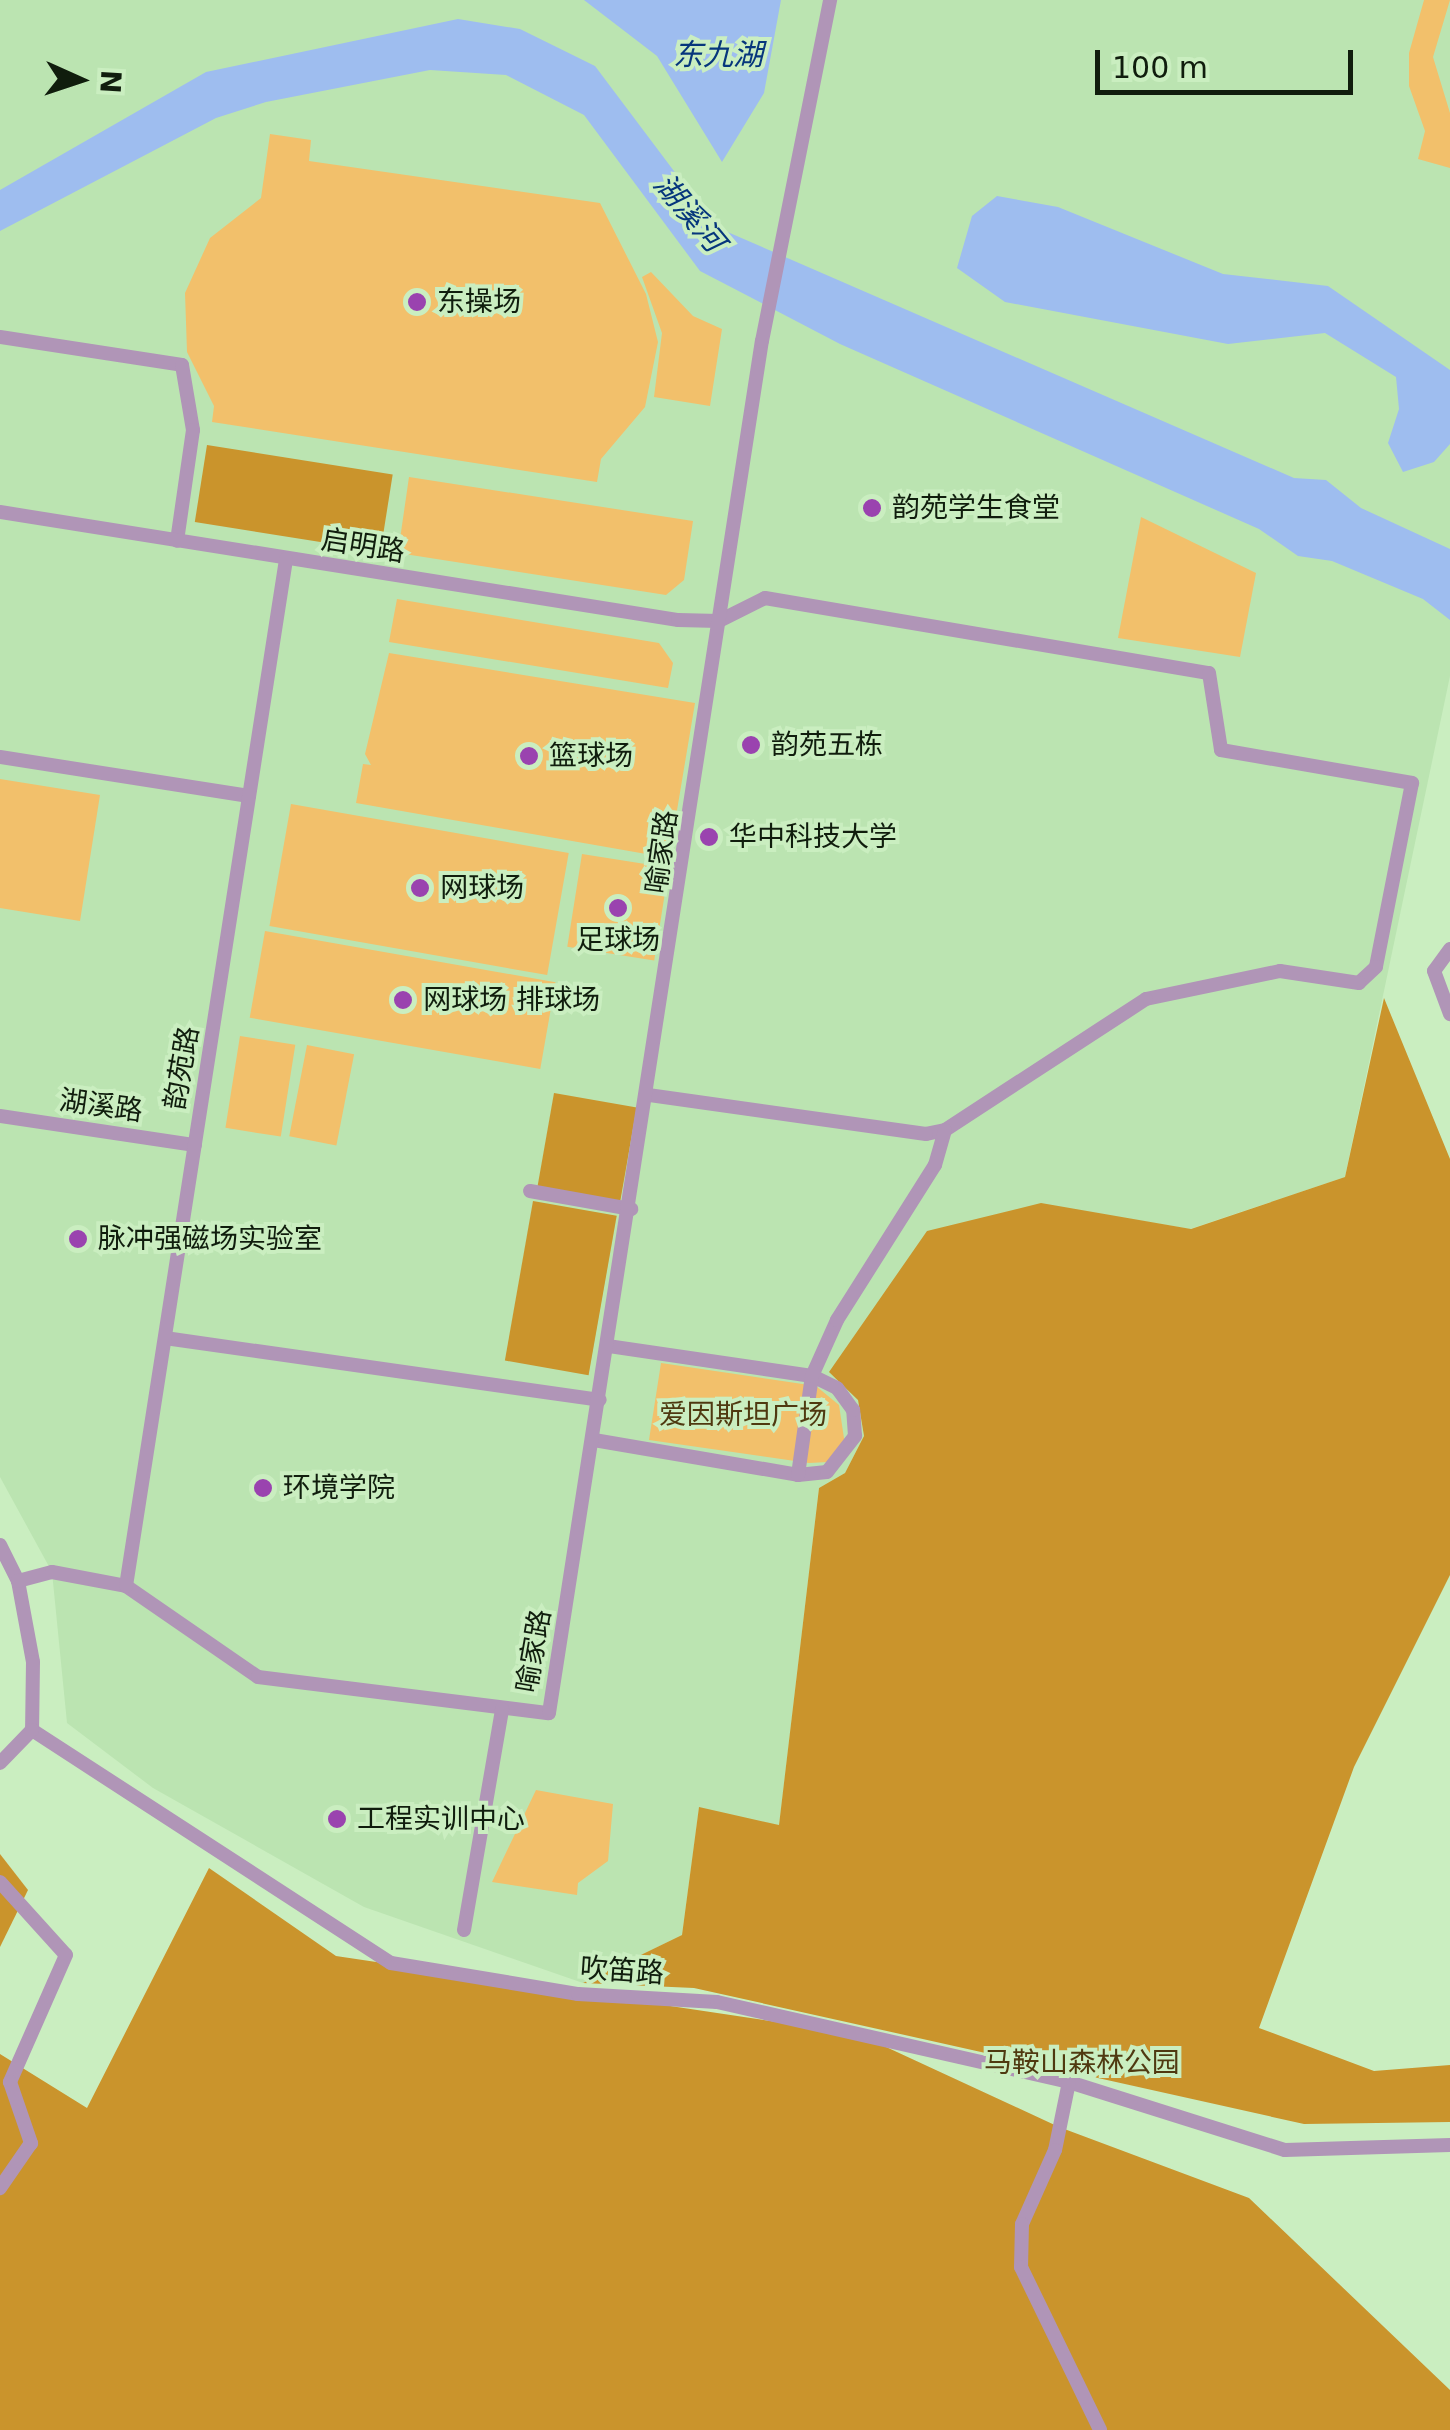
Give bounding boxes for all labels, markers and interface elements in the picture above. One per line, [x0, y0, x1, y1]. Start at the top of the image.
north arrow [30, 30, 130, 130]
scale bar [1100, 30, 1358, 92]
water label: 东九湖 [673, 37, 763, 73]
text: 100 m [1112, 50, 1208, 85]
text: N [93, 69, 128, 94]
water label: 湖溪河 [646, 167, 732, 259]
place label: 东操场 [437, 285, 521, 319]
marker: 东操场 [406, 291, 428, 313]
place label: 韵苑学生食堂 [892, 491, 1060, 525]
marker: 韵苑学生食堂 [861, 497, 883, 519]
street label: 启明路 [319, 523, 407, 569]
place label: 韵苑五栋 [771, 728, 883, 762]
marker: 韵苑五栋 [740, 734, 762, 756]
place label: 篮球场 [549, 739, 633, 773]
marker: 篮球场 [518, 745, 540, 767]
street label: 喻家路 [640, 808, 684, 896]
place label: 华中科技大学 [729, 820, 897, 854]
marker: 华中科技大学 [698, 826, 720, 848]
place label: 网球场 [440, 871, 524, 905]
marker: 网球场 [409, 877, 431, 899]
marker: 足球场 [607, 897, 629, 919]
place label: 足球场 [576, 923, 660, 957]
place label: 网球场 排球场 [423, 983, 600, 1017]
marker: 网球场 排球场 [392, 989, 414, 1011]
street label: 韵苑路 [158, 1024, 206, 1112]
street label: 湖溪路 [57, 1084, 145, 1128]
place label: 脉冲强磁场实验室 [98, 1222, 322, 1256]
marker: 脉冲强磁场实验室 [67, 1228, 89, 1250]
park label: 爱因斯坦广场 [659, 1398, 827, 1432]
place label: 环境学院 [283, 1471, 395, 1505]
marker: 环境学院 [252, 1477, 274, 1499]
street label: 喻家路 [510, 1607, 558, 1695]
place label: 工程实训中心 [357, 1802, 525, 1836]
marker: 工程实训中心 [326, 1808, 348, 1830]
street label: 吹笛路 [579, 1951, 665, 1991]
park label: 马鞍山森林公园 [984, 2046, 1180, 2080]

